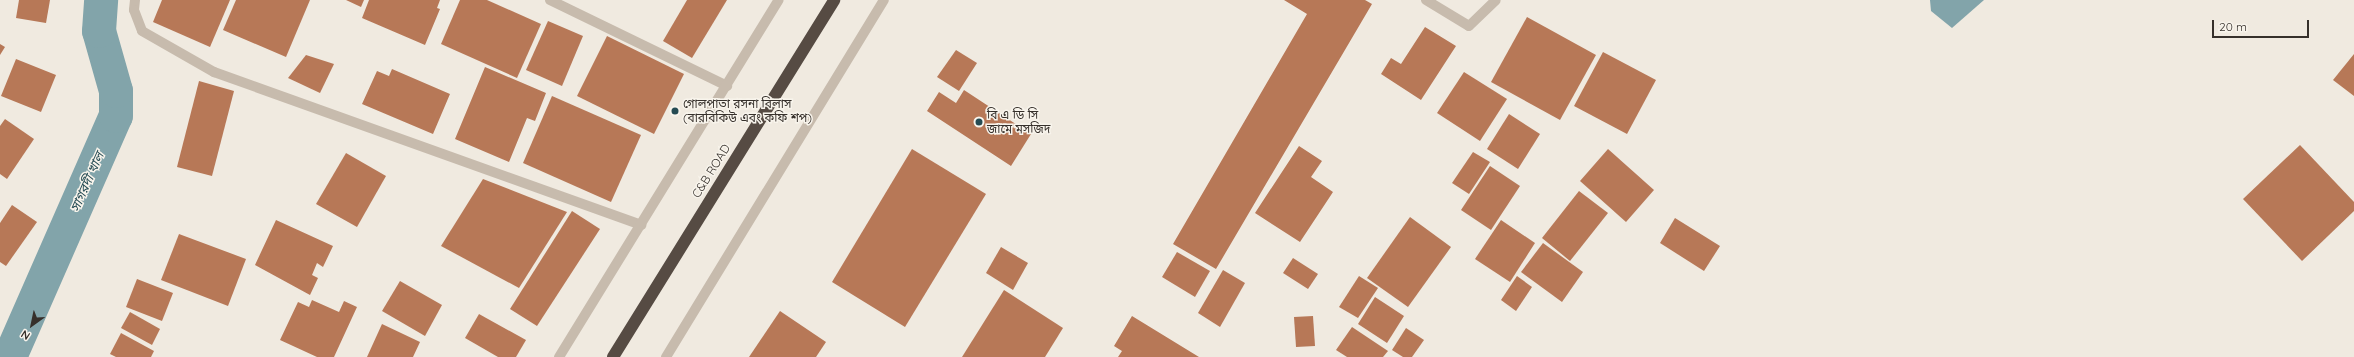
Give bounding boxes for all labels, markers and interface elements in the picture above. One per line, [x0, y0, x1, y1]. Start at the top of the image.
scale bar [2214, 12, 2311, 38]
text: 20 m [2219, 19, 2247, 34]
place label: গোলপাতা রসনা বিলাস (বারবিকিউ এবং কফি শপ) [683, 97, 812, 125]
marker: গোলপাতা রসনা বিলাস (বারবিকিউ এবং কফি শপ) [670, 106, 680, 116]
place label: বি এ ডি সি জামে মসজিদ [987, 108, 1050, 136]
marker: বি এ ডি সি জামে মসজিদ [974, 117, 984, 127]
street label: C&B ROAD [689, 142, 733, 200]
water label: সাগরদী খাল [67, 150, 107, 214]
north arrow [12, 305, 52, 345]
text: N [18, 327, 33, 343]

